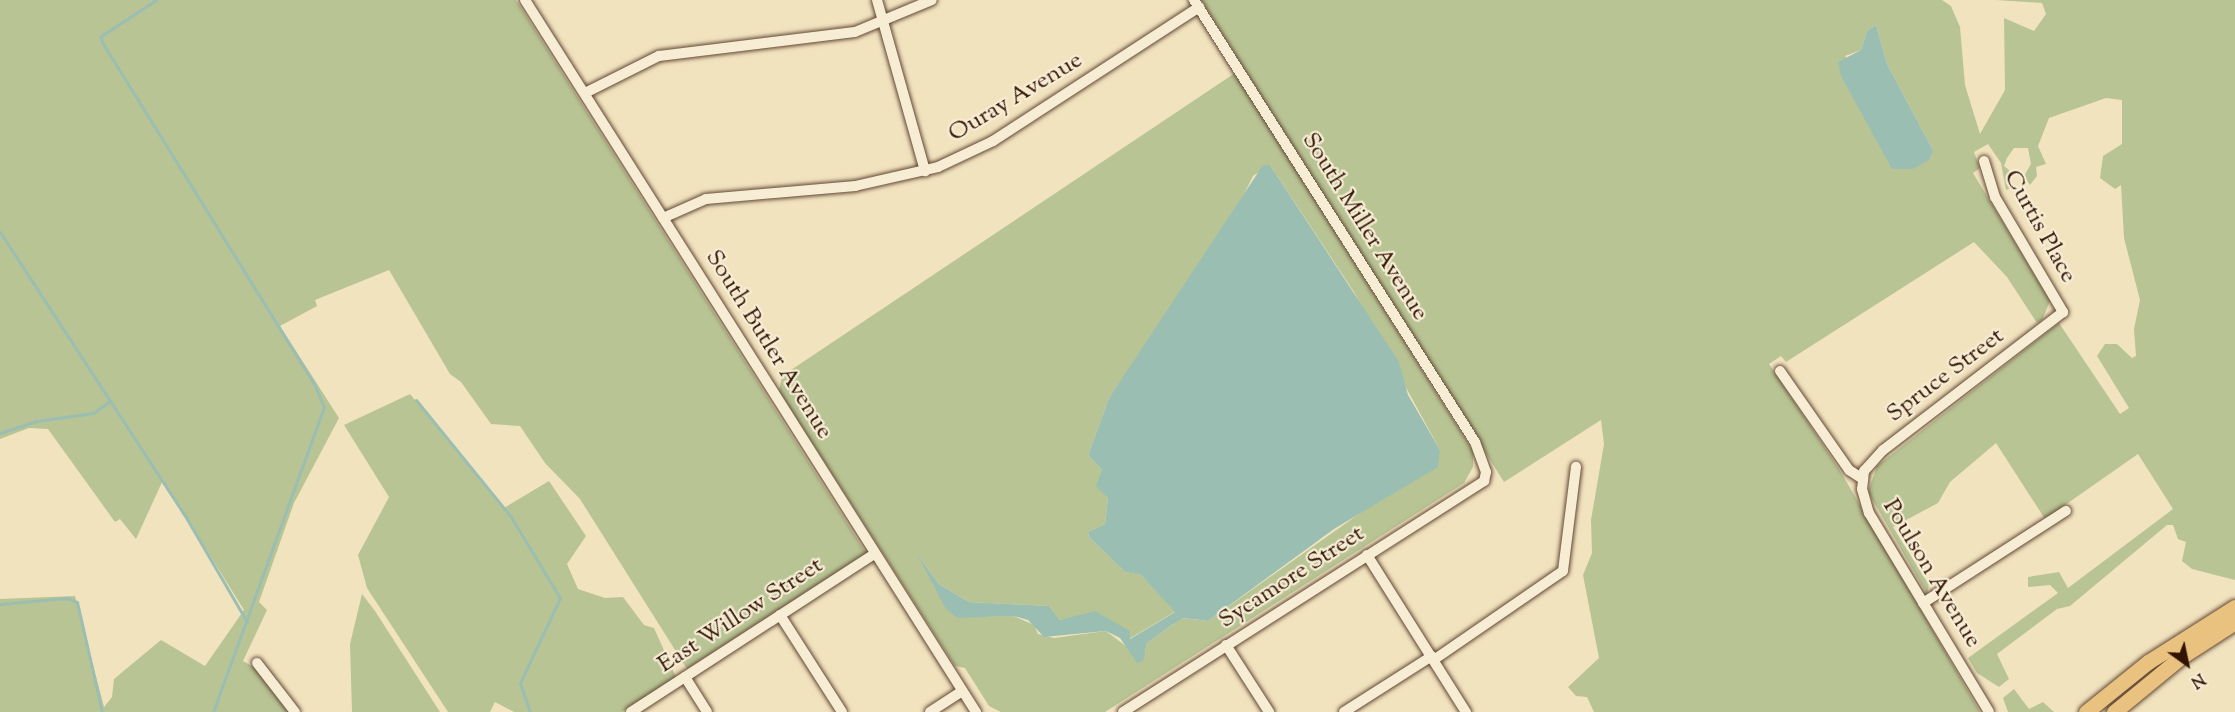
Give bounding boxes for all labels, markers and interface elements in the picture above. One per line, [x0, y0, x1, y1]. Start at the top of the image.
street label: Ouray Avenue [944, 47, 1088, 149]
street label: South Miller Avenue [1295, 128, 1433, 326]
street label: Curtis Place [1996, 166, 2082, 288]
street label: South Butler Avenue [698, 245, 838, 445]
street label: Spruce Street [1882, 323, 2010, 429]
street label: Poulson Avenue [1875, 494, 1987, 654]
street label: Sycamore Street [1214, 520, 1370, 636]
street label: East Willow Street [653, 552, 829, 680]
north arrow [2157, 634, 2217, 694]
text: N [2185, 666, 2209, 693]

